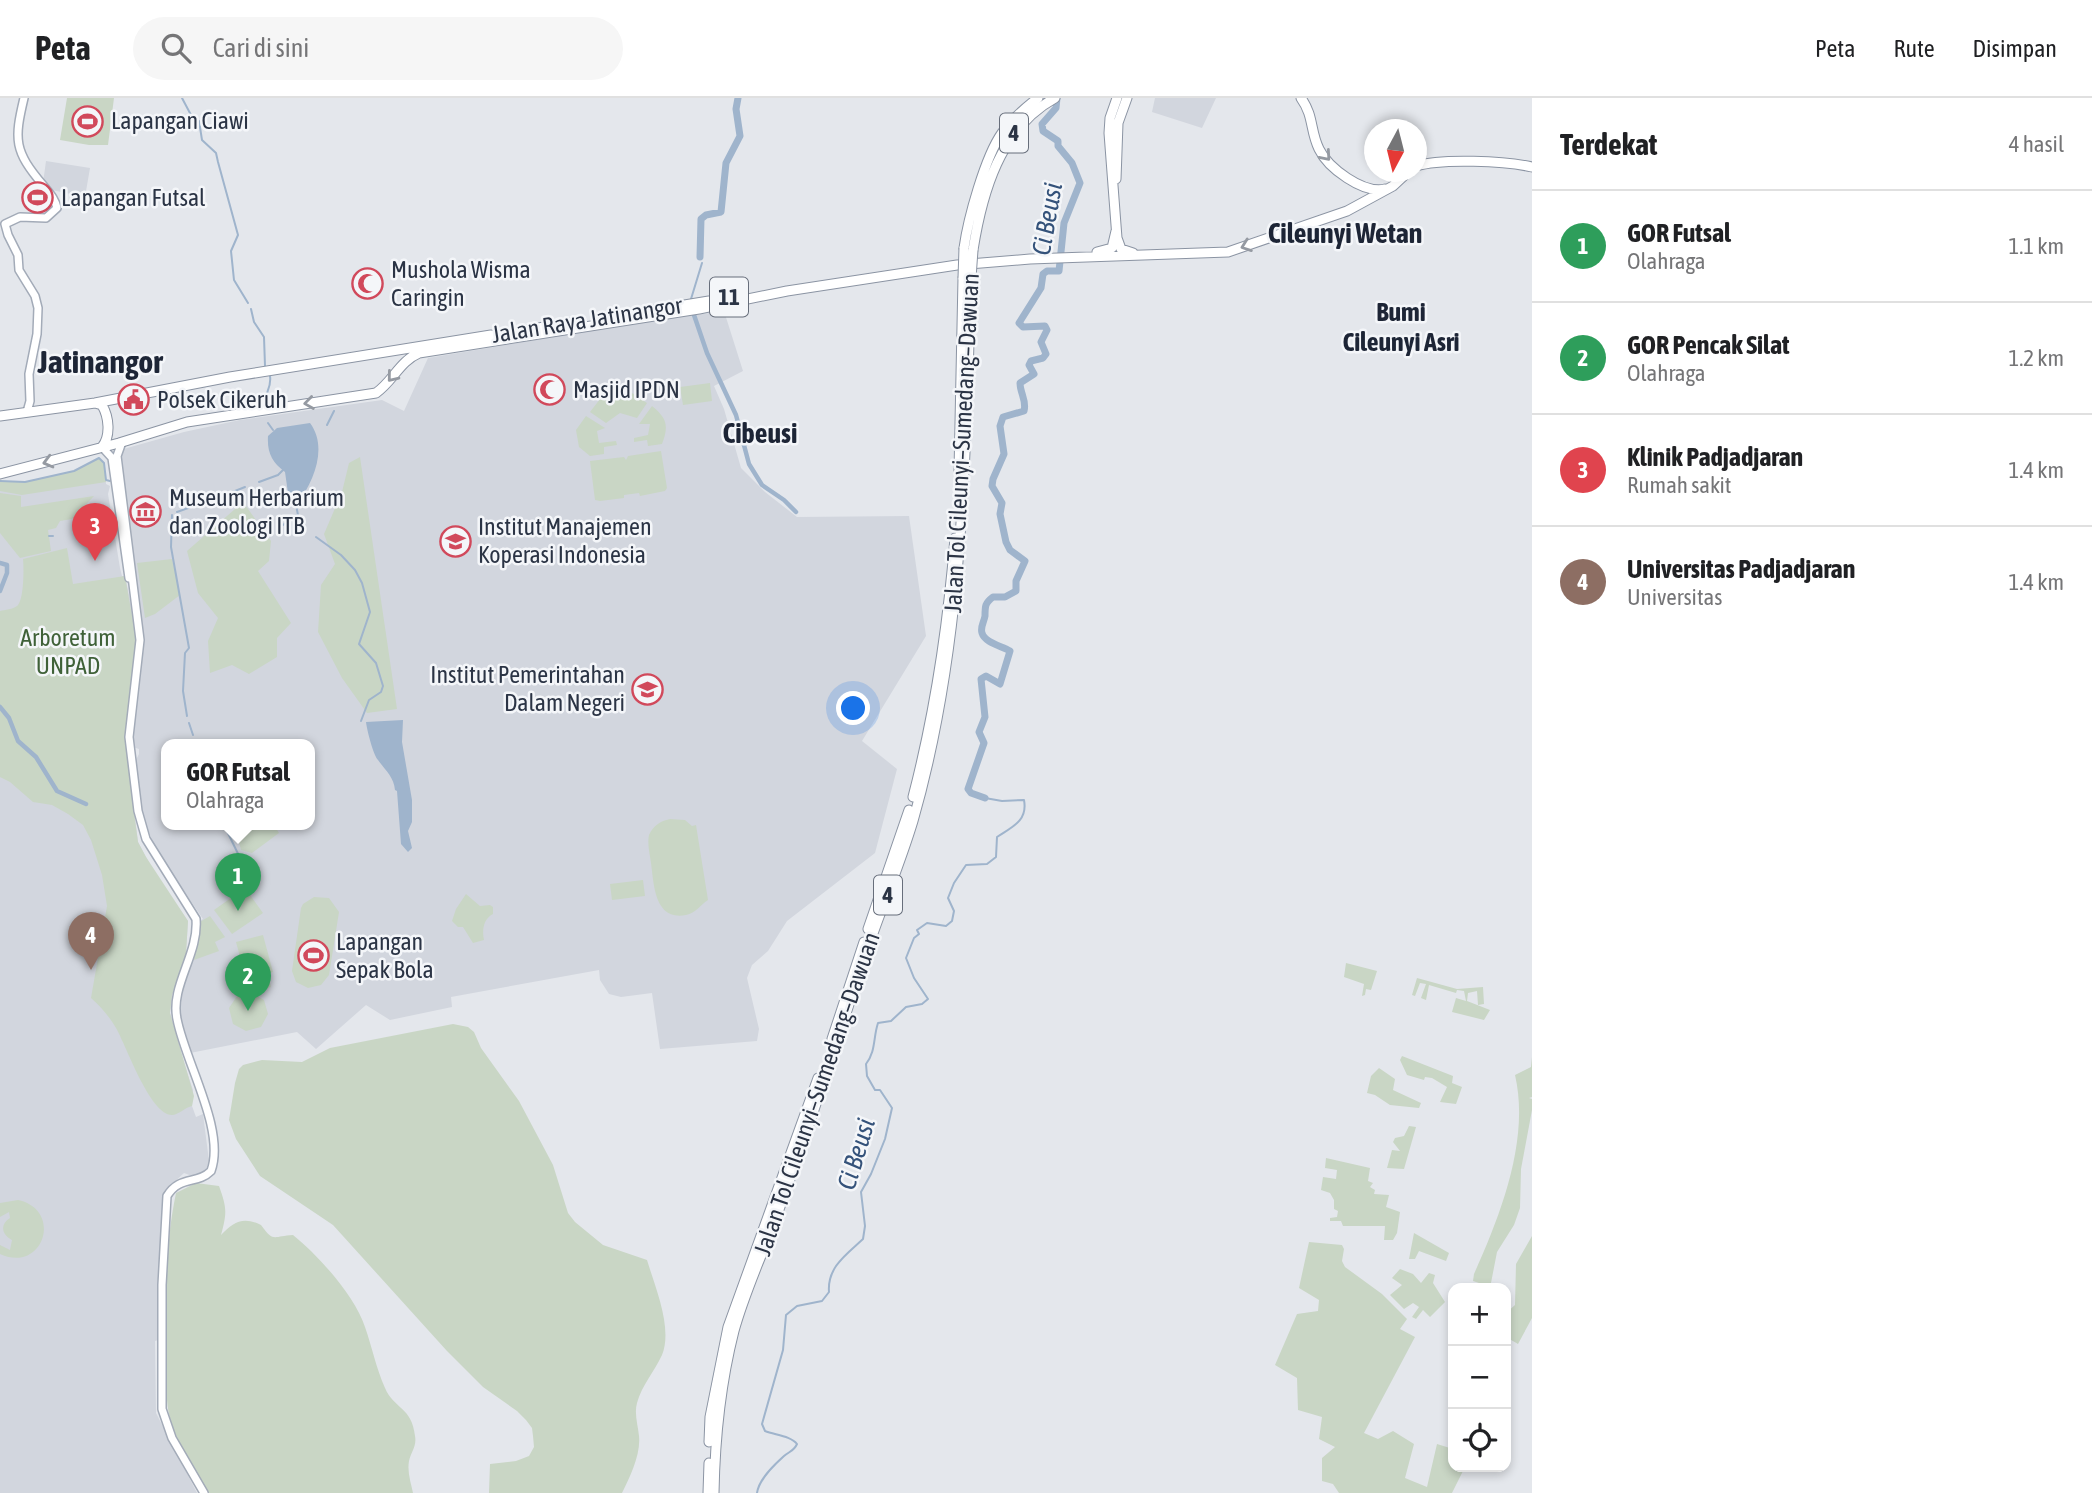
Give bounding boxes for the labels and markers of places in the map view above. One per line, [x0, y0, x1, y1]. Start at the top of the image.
sports icon: Lapangan Ciawi [71, 104, 105, 138]
place label: Lapangan Ciawi [111, 107, 249, 134]
sports icon: Lapangan Futsal [21, 181, 55, 215]
place label: Lapangan Futsal [61, 184, 206, 211]
place label: Mushola Wisma Caringin [391, 256, 531, 311]
mosque icon: Mushola Wisma Caringin [351, 267, 385, 301]
mosque icon: Masjid IPDN [533, 373, 567, 407]
place label: Masjid IPDN [573, 376, 680, 403]
public building icon: Polsek Cikeruh [117, 383, 151, 417]
place label: Polsek Cikeruh [157, 386, 287, 413]
place label: Museum Herbarium dan Zoologi ITB [169, 484, 344, 539]
museum icon: Museum Herbarium dan Zoologi ITB [129, 495, 163, 529]
pin: 3 [72, 503, 118, 561]
place label: Institut Manajemen Koperasi Indonesia [478, 513, 652, 568]
school or university icon: Institut Manajemen Koperasi Indonesia [438, 524, 472, 558]
place label: Institut Pemerintahan Dalam Negeri [430, 661, 625, 716]
school or university icon: Institut Pemerintahan Dalam Negeri [631, 672, 665, 706]
pin: 1 [215, 853, 261, 911]
pin: 4 [68, 912, 114, 970]
place label: Lapangan Sepak Bola [336, 928, 434, 983]
sports icon: Lapangan Sepak Bola [296, 939, 330, 973]
pin: 2 [225, 953, 271, 1011]

